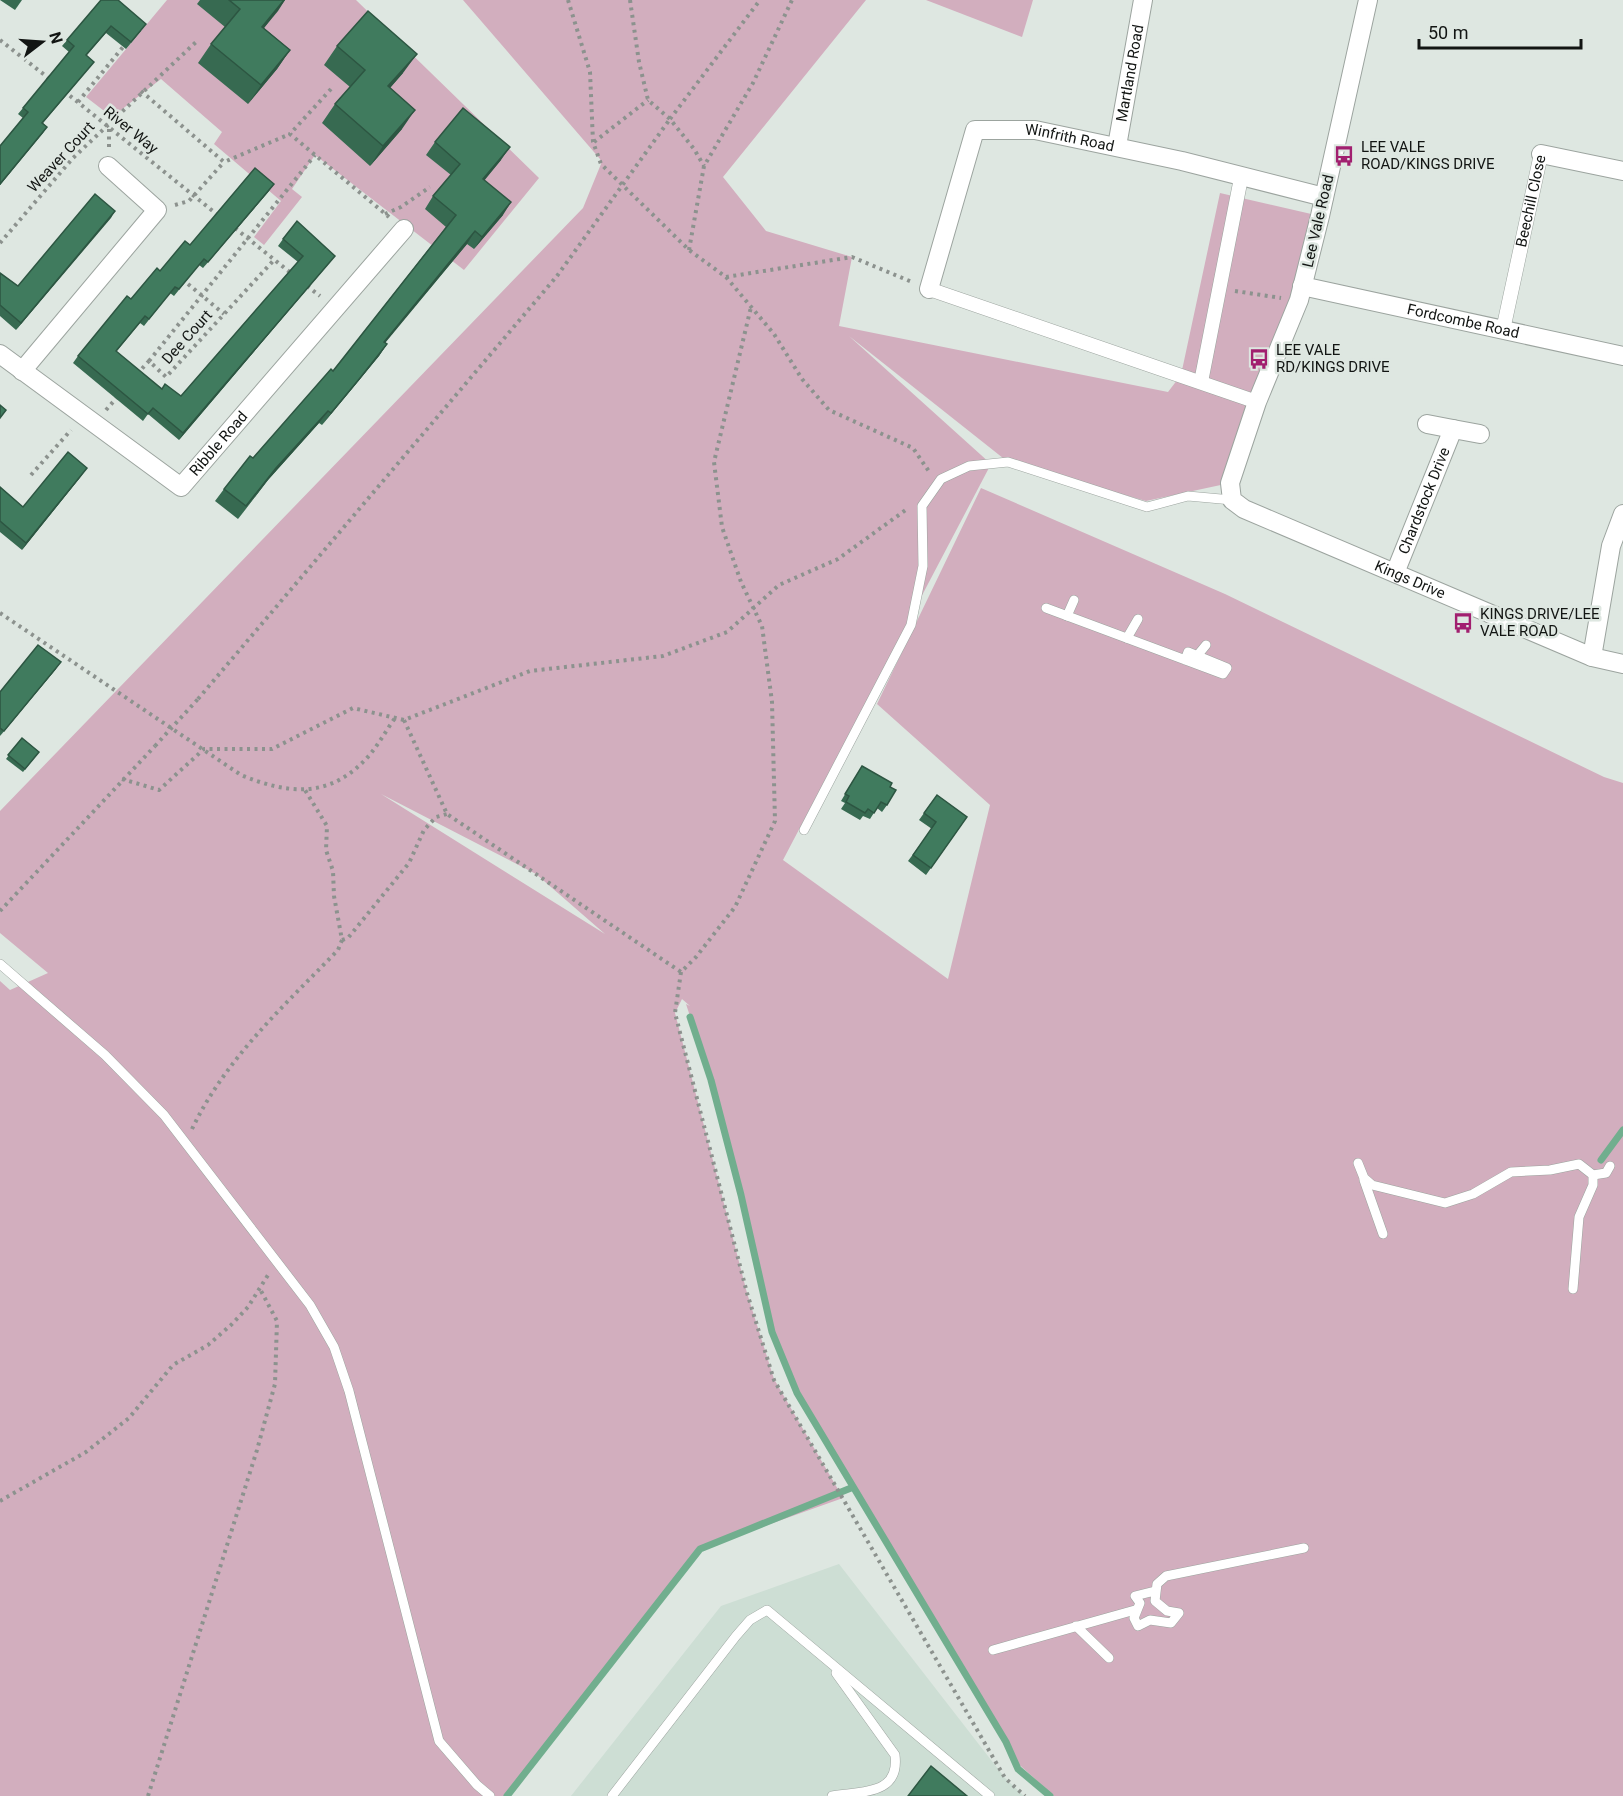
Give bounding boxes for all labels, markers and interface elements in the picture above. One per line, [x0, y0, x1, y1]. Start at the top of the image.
north arrow [12, 12, 72, 72]
scale bar [1419, 12, 1581, 50]
text: 50 m [1428, 22, 1468, 43]
street label: Martland Road [1112, 23, 1147, 123]
text: N [45, 30, 67, 46]
street label: River Way [100, 103, 162, 157]
street label: Weaver Court [24, 118, 98, 196]
street label: Winfrith Road [1025, 121, 1116, 155]
place label: LEE VALE ROAD/KINGS DRIVE [1361, 138, 1495, 173]
bus stop icon: LEE VALE ROAD/KINGS DRIVE [1332, 144, 1356, 168]
street label: Beechill Close [1512, 153, 1550, 249]
street label: Lee Vale Road [1299, 173, 1337, 269]
street label: Fordcombe Road [1405, 300, 1521, 342]
street label: Dee Court [158, 306, 216, 368]
place label: LEE VALE RD/KINGS DRIVE [1276, 341, 1390, 376]
bus stop icon: LEE VALE RD/KINGS DRIVE [1247, 347, 1271, 371]
street label: Ribble Road [186, 408, 251, 480]
street label: Chardstock Drive [1395, 445, 1454, 557]
street label: Kings Drive [1372, 557, 1448, 603]
place label: KINGS DRIVE/LEE VALE ROAD [1480, 605, 1600, 640]
bus stop icon: KINGS DRIVE/LEE VALE ROAD [1451, 611, 1475, 635]

